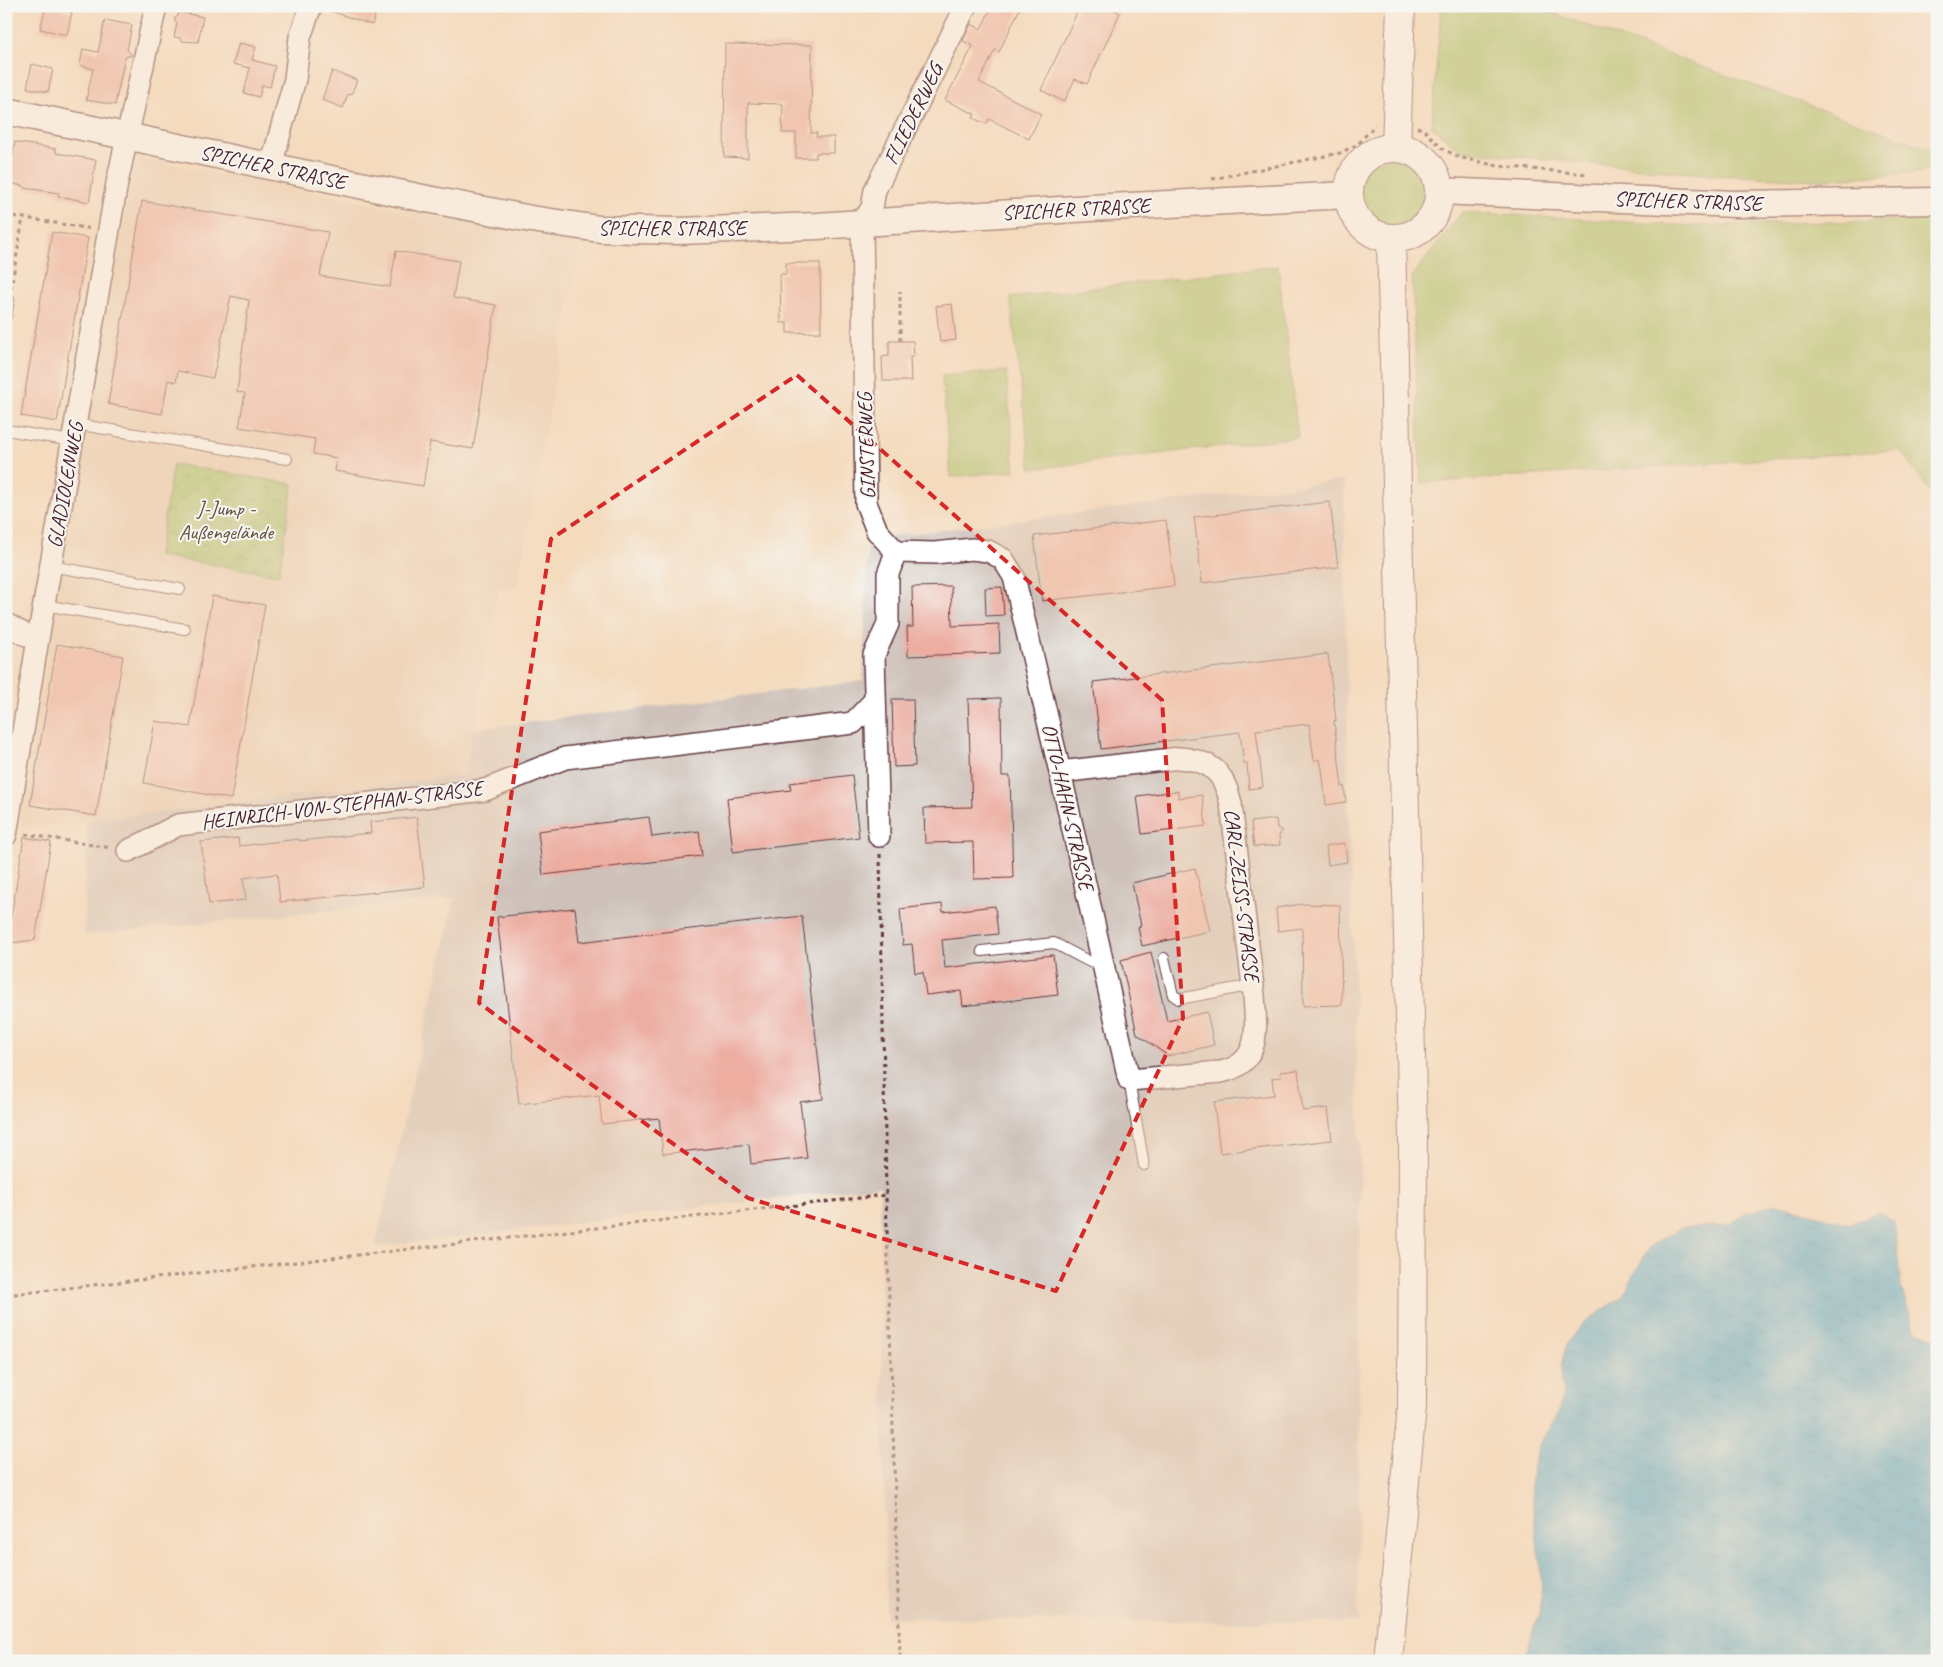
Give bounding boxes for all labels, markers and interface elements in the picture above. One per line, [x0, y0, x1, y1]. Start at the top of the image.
street label: FLIEDERWEG [877, 56, 950, 169]
street label: SPICHER STRASSE [198, 139, 351, 196]
street label: SPICHER STRASSE [1613, 185, 1765, 217]
street label: SPICHER STRASSE [1001, 192, 1154, 226]
street label: SPICHER STRASSE [598, 215, 749, 241]
street label: GINSTERWEG [851, 390, 881, 500]
street label: GLADIOLENWEG [41, 417, 89, 550]
park label: J-Jump - Außengelände [179, 495, 275, 545]
street label: OTTO-HAHN-STRASSE [1036, 721, 1100, 895]
street label: HEINRICH-VON-STEPHAN-STRASSE [200, 775, 487, 835]
street label: CARL-ZEISS-STRASSE [1219, 807, 1266, 985]

